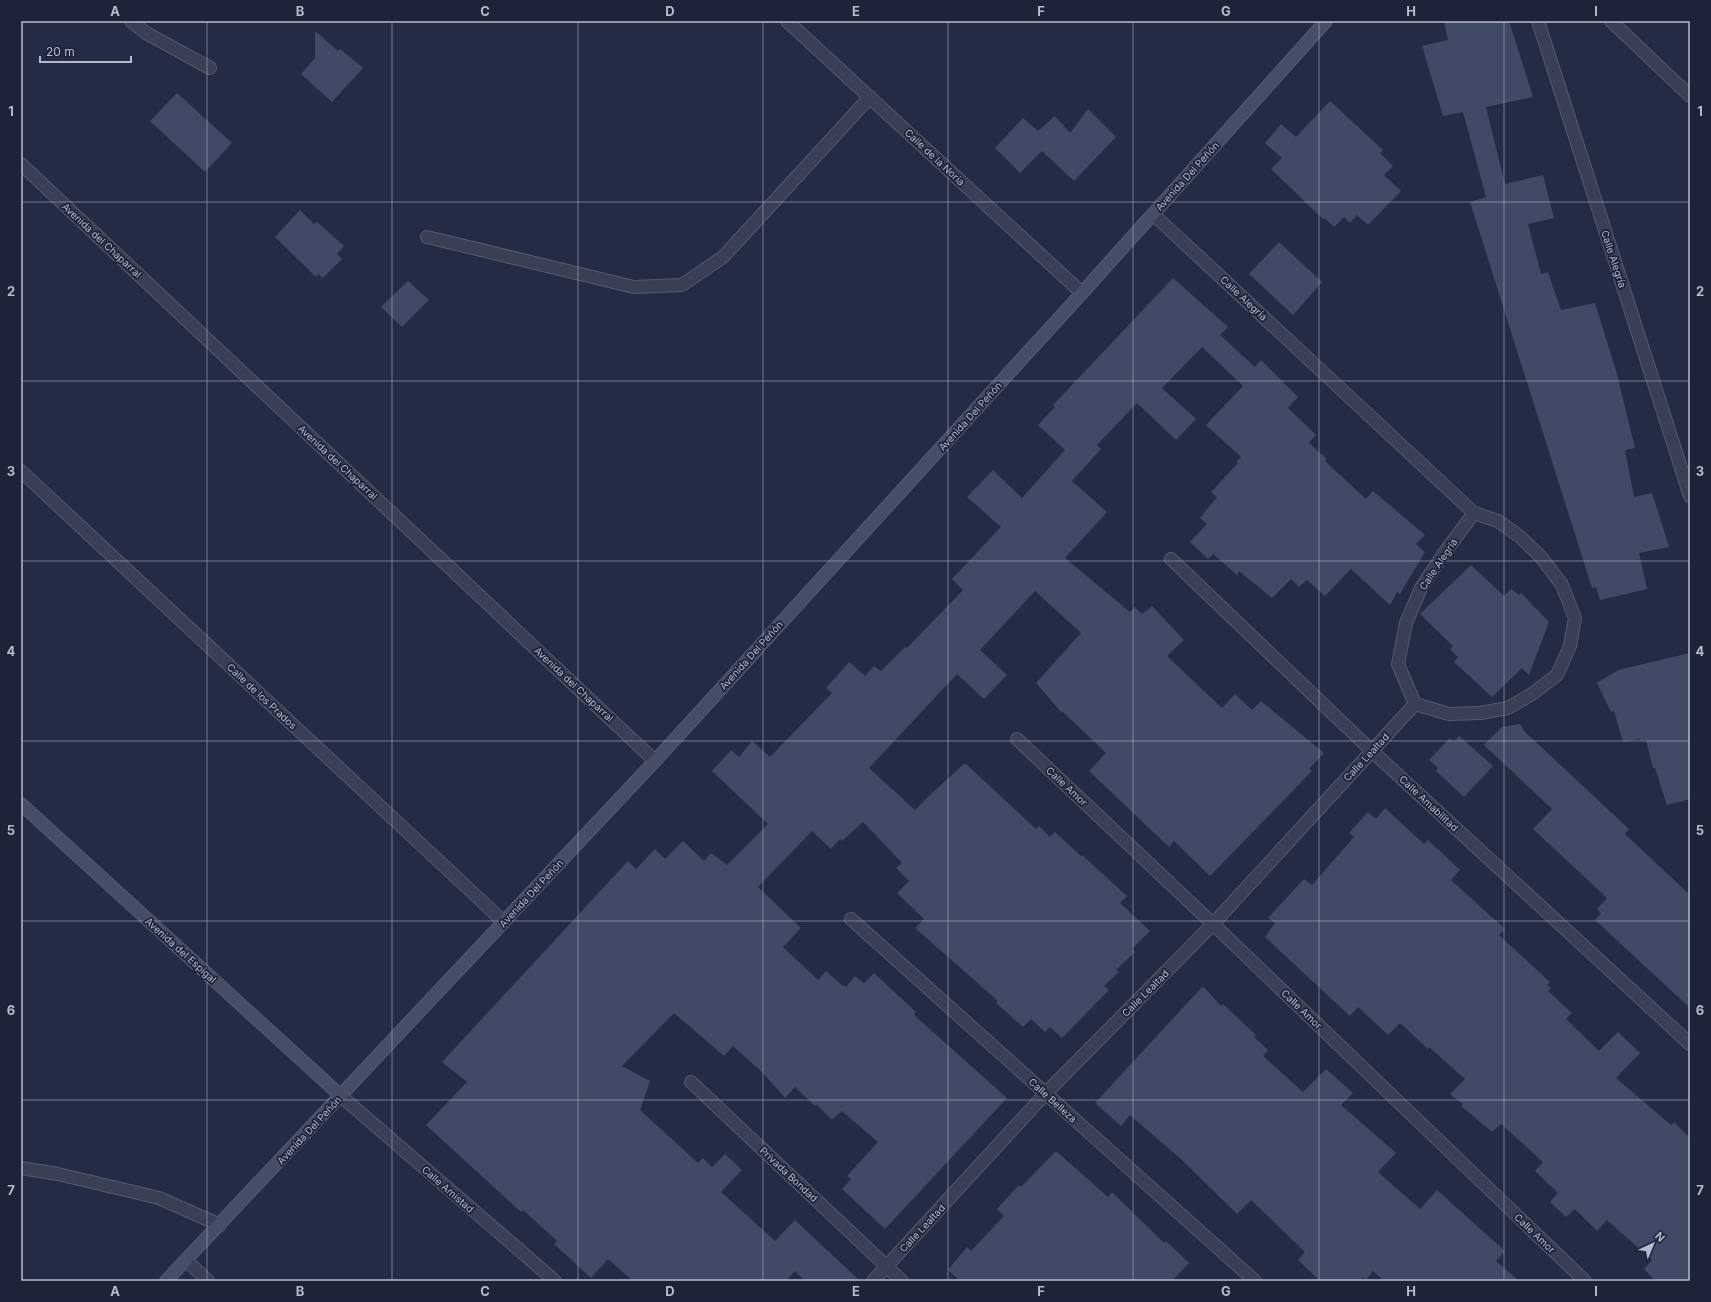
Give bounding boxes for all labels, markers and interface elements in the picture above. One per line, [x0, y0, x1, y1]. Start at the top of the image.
text: A [110, 3, 120, 19]
text: B [296, 3, 305, 19]
text: C [480, 3, 490, 19]
text: D [665, 3, 675, 19]
text: E [852, 3, 860, 19]
text: F [1037, 3, 1045, 19]
text: G [1221, 3, 1231, 19]
text: H [1406, 3, 1416, 19]
text: I [1594, 3, 1598, 19]
scale bar [40, 38, 131, 64]
text: 20 m [46, 44, 75, 59]
text: 1 [8, 103, 14, 119]
text: 1 [1697, 103, 1703, 119]
street label: Calle de la Noria [903, 126, 967, 188]
street label: Avenida Del Peñón [1153, 139, 1221, 213]
street label: Avenida del Chaparral [60, 200, 144, 280]
street label: Calle Alegría [1599, 229, 1629, 289]
street label: Calle Alegría [1218, 273, 1270, 323]
text: 2 [7, 283, 15, 299]
text: 2 [1696, 283, 1704, 299]
street label: Avenida Del Peñón [936, 379, 1004, 453]
street label: Avenida del Chaparral [296, 422, 380, 502]
text: 3 [7, 463, 15, 479]
text: 3 [1696, 463, 1704, 479]
street label: Calle Alegría [1416, 536, 1460, 592]
street label: Avenida Del Peñón [717, 618, 785, 692]
text: 4 [7, 643, 16, 659]
text: 4 [1696, 643, 1705, 659]
street label: Avenida del Chaparral [532, 644, 616, 724]
street label: Calle de los Prados [225, 661, 299, 731]
street label: Calle Lealtad [1341, 731, 1391, 783]
street label: Calle Amor [1044, 764, 1090, 808]
street label: Calle Amabilitad [1397, 773, 1461, 833]
text: 5 [7, 822, 15, 838]
text: 5 [1696, 822, 1704, 838]
street label: Avenida Del Peñón [496, 856, 566, 930]
street label: Avenida del Espigal [143, 915, 219, 985]
street label: Calle Lealtad [1119, 967, 1171, 1019]
street label: Calle Amor [1279, 987, 1325, 1031]
text: 6 [7, 1002, 15, 1018]
text: 6 [1696, 1002, 1704, 1018]
street label: Calle Belleza [1027, 1075, 1079, 1125]
street label: Avenida Del Peñón [274, 1093, 344, 1167]
street label: Privada Bondad [758, 1144, 820, 1204]
street label: Calle Amistad [420, 1163, 476, 1215]
text: 7 [7, 1182, 15, 1198]
text: 7 [1696, 1182, 1704, 1198]
street label: Calle Lealtad [897, 1202, 947, 1254]
street label: Calle Amor [1512, 1211, 1558, 1255]
north arrow [1633, 1224, 1673, 1264]
text: N [1652, 1229, 1668, 1245]
text: A [110, 1283, 120, 1299]
text: B [296, 1283, 305, 1299]
text: C [480, 1283, 490, 1299]
text: D [665, 1283, 675, 1299]
text: E [852, 1283, 860, 1299]
text: F [1037, 1283, 1045, 1299]
text: G [1221, 1283, 1231, 1299]
text: H [1406, 1283, 1416, 1299]
text: I [1594, 1283, 1598, 1299]

